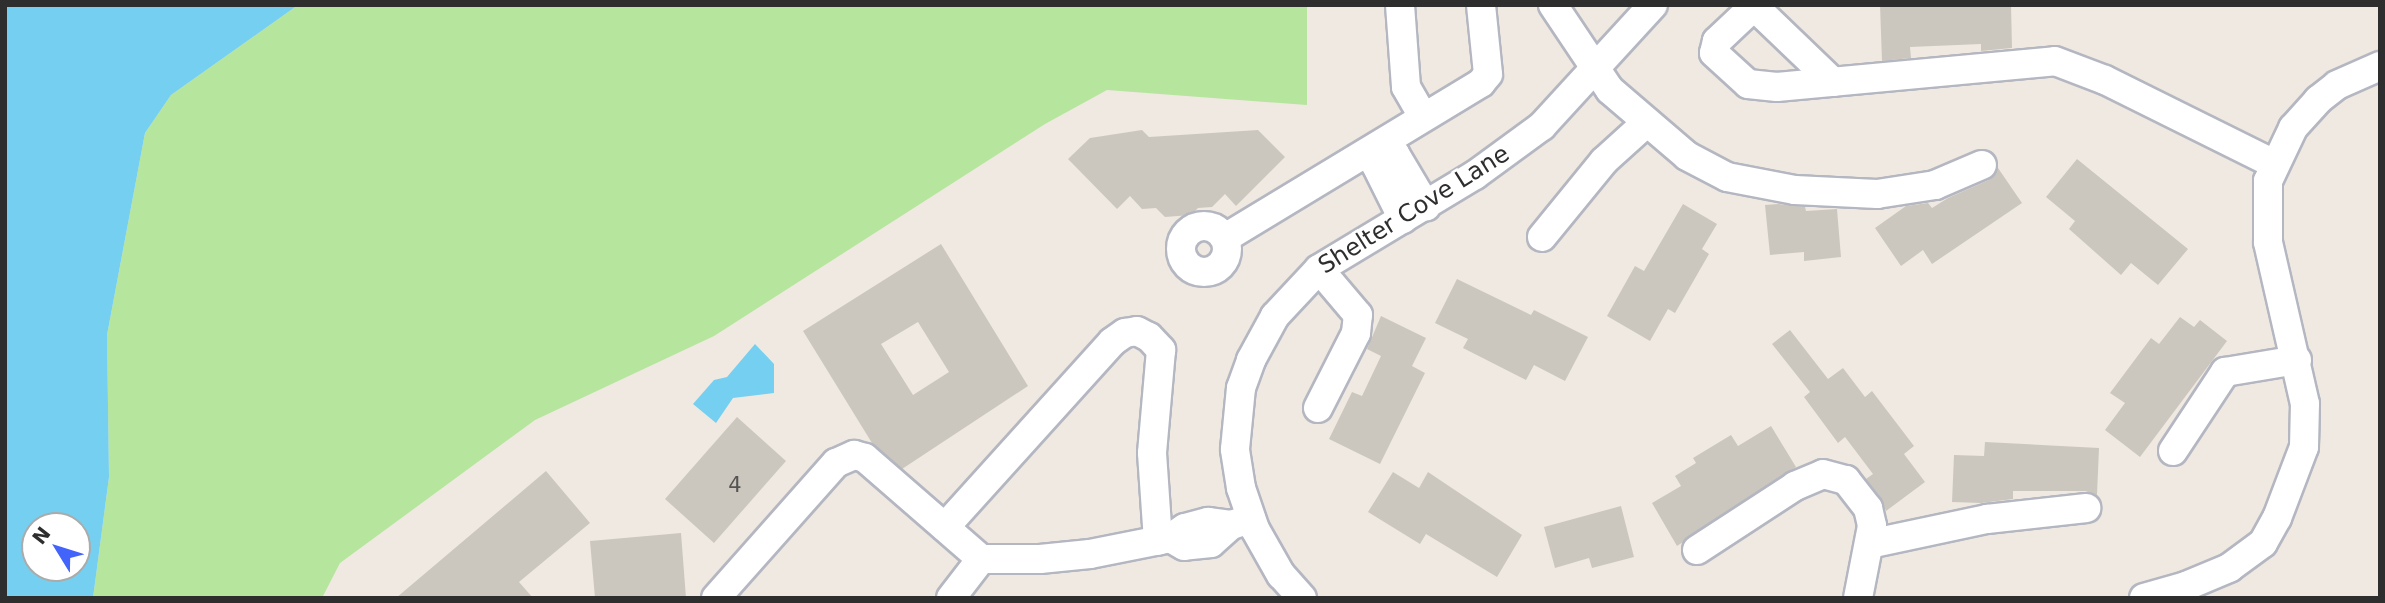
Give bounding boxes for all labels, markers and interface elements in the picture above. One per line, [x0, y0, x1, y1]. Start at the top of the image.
street label: Shelter Cove Lane [1313, 140, 1515, 280]
house number: 4 [728, 472, 742, 498]
north arrow [21, 512, 91, 582]
text: N [27, 522, 55, 548]

